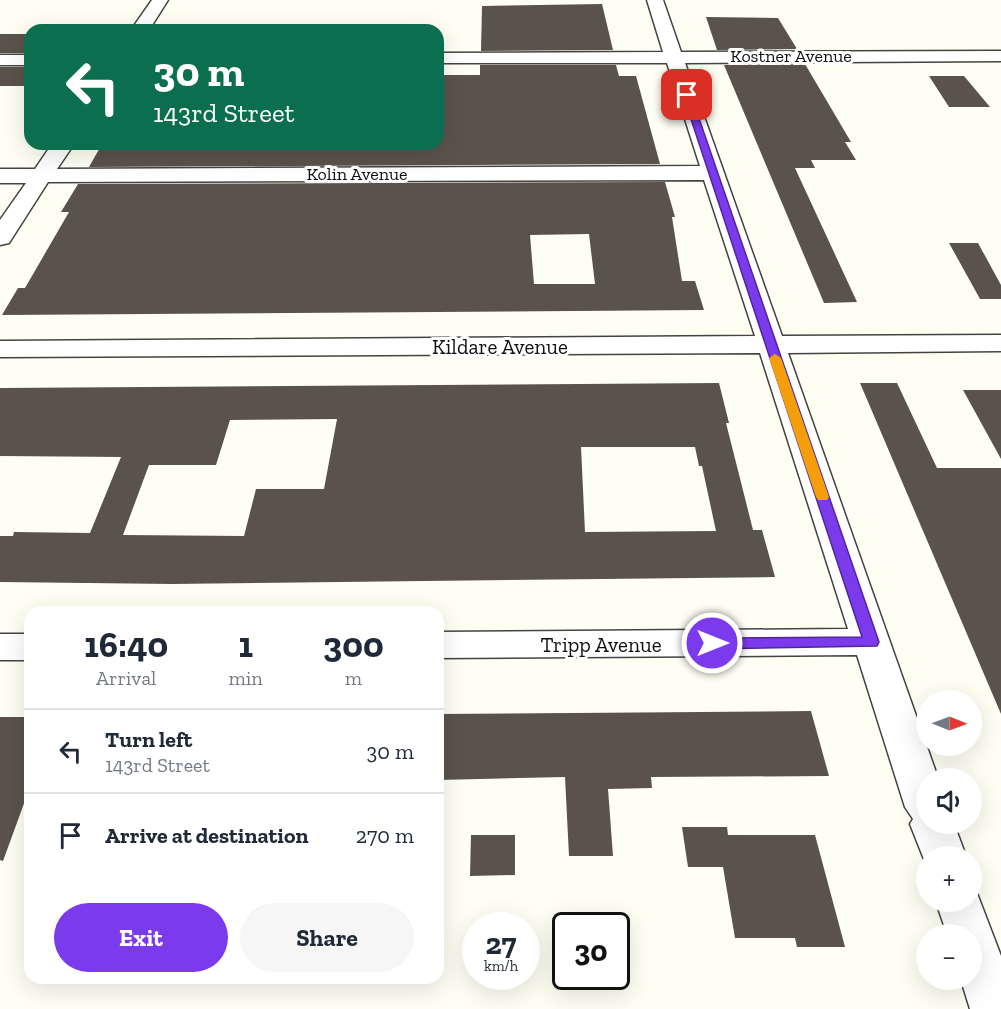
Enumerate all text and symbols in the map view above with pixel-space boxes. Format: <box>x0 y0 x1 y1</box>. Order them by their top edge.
street label: Kostner Avenue <box>730 45 852 67</box>
text: 30 m <box>153 46 244 97</box>
icon: left <box>54 48 132 126</box>
pin <box>661 69 712 120</box>
icon: arrive <box>670 78 703 111</box>
text: 143rd Street <box>153 97 295 129</box>
street label: Kolin Avenue <box>306 163 408 185</box>
street label: Kildare Avenue <box>432 334 568 359</box>
position arrow <box>680 611 744 675</box>
text: 16:40 <box>84 623 168 666</box>
text: 1 <box>238 623 253 666</box>
text: 300 <box>323 623 384 666</box>
street label: Tripp Avenue <box>540 632 662 657</box>
text: Arrival <box>96 666 156 690</box>
text: min <box>229 666 263 690</box>
text: m <box>345 666 362 690</box>
north arrow <box>916 690 982 756</box>
map controls <box>916 690 982 990</box>
text: Turn left <box>105 726 192 753</box>
icon: left <box>54 735 87 768</box>
text: 30 m <box>367 738 414 765</box>
text: 143rd Street <box>105 753 210 777</box>
button: sound <box>916 768 982 834</box>
icon: arrive <box>54 819 87 852</box>
text: Arrive at destination <box>105 822 308 849</box>
text: 270 m <box>356 822 414 849</box>
button: + <box>916 846 982 912</box>
button: Exit <box>54 903 228 972</box>
button: Share <box>240 903 414 972</box>
speed limit sign: 30 <box>552 912 630 990</box>
button: − <box>916 924 982 990</box>
text: 27 <box>486 926 516 962</box>
text: km/h <box>484 957 518 975</box>

